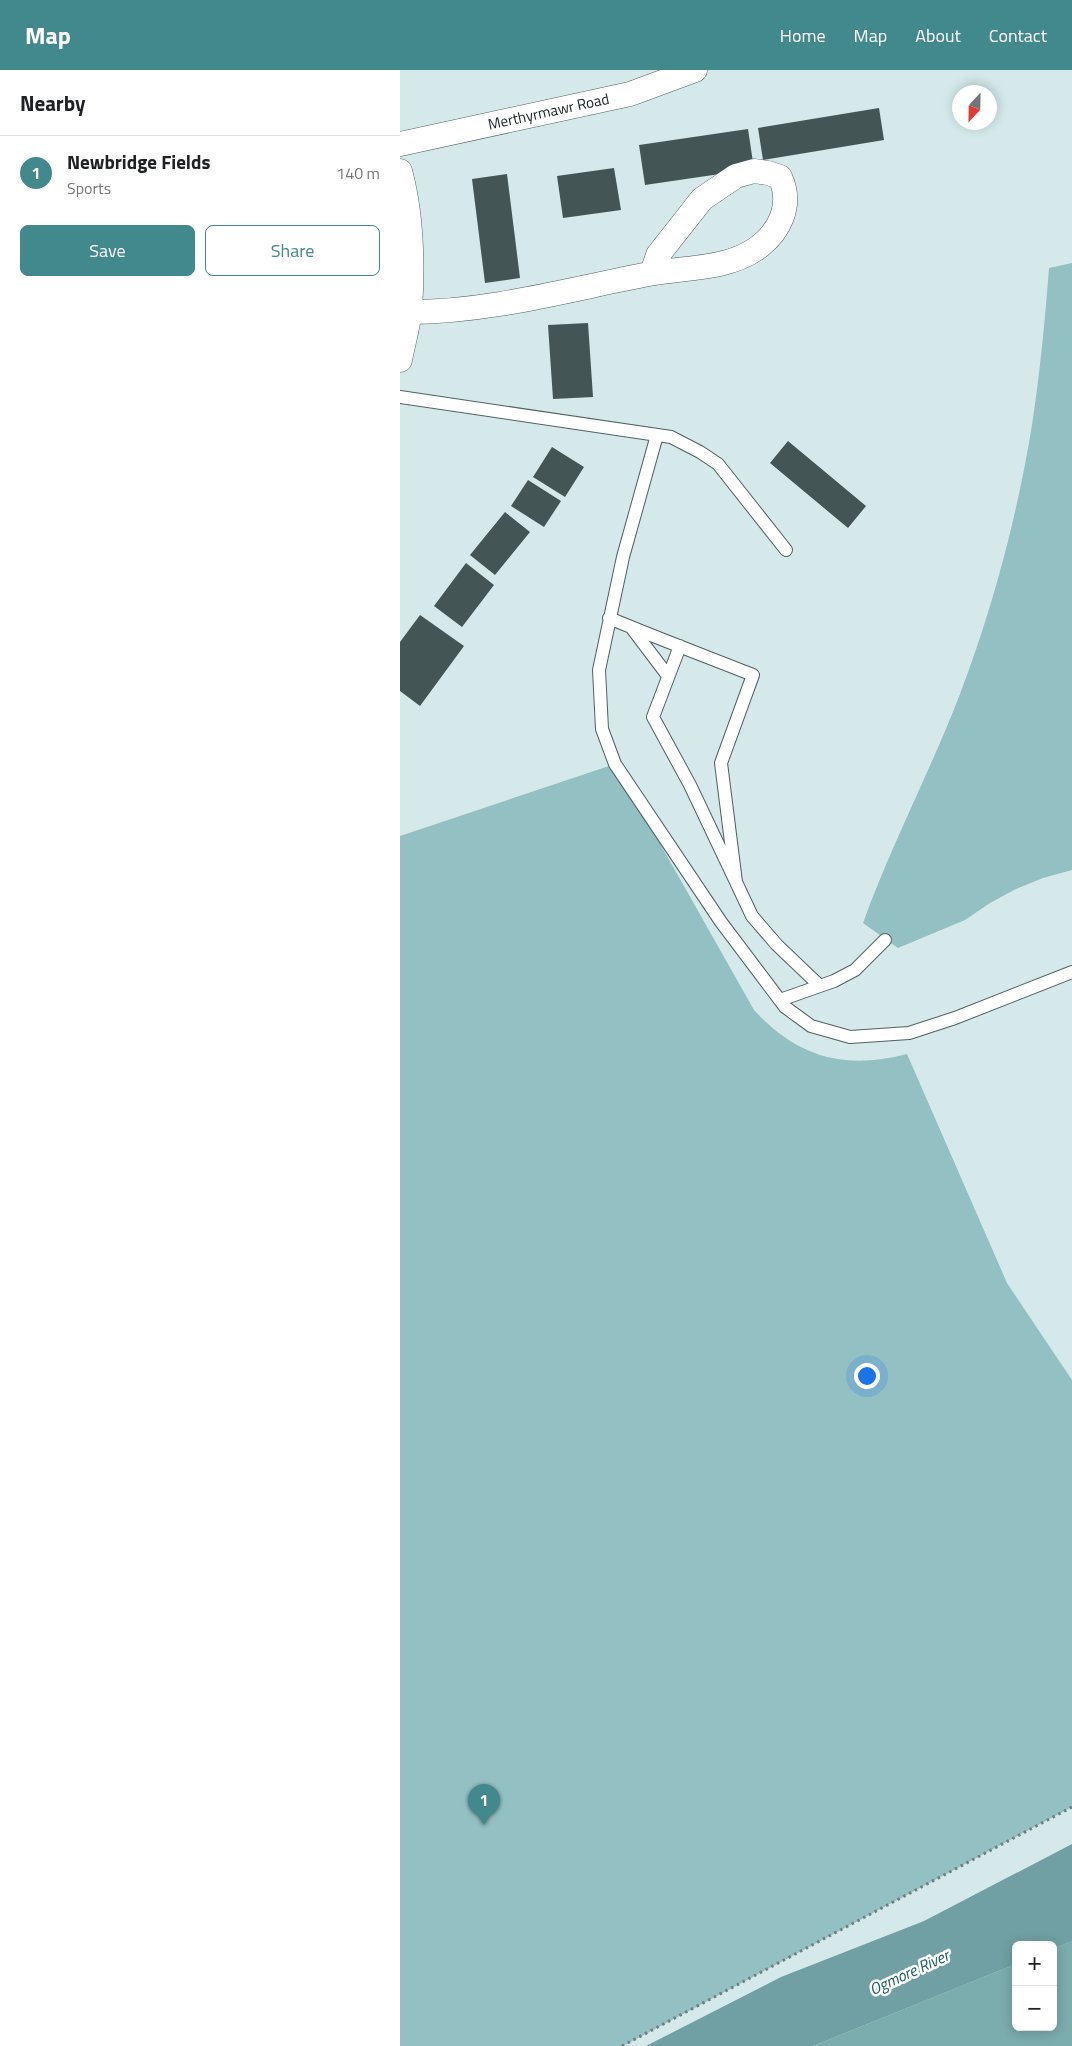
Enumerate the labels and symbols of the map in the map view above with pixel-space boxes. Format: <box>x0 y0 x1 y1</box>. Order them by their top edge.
north arrow <box>952 85 997 130</box>
street label: Merthyrmawr Road <box>486 87 611 136</box>
your location <box>854 1363 880 1389</box>
pin: 1 <box>468 1784 500 1825</box>
water label: Ogmore River <box>865 1942 955 2001</box>

